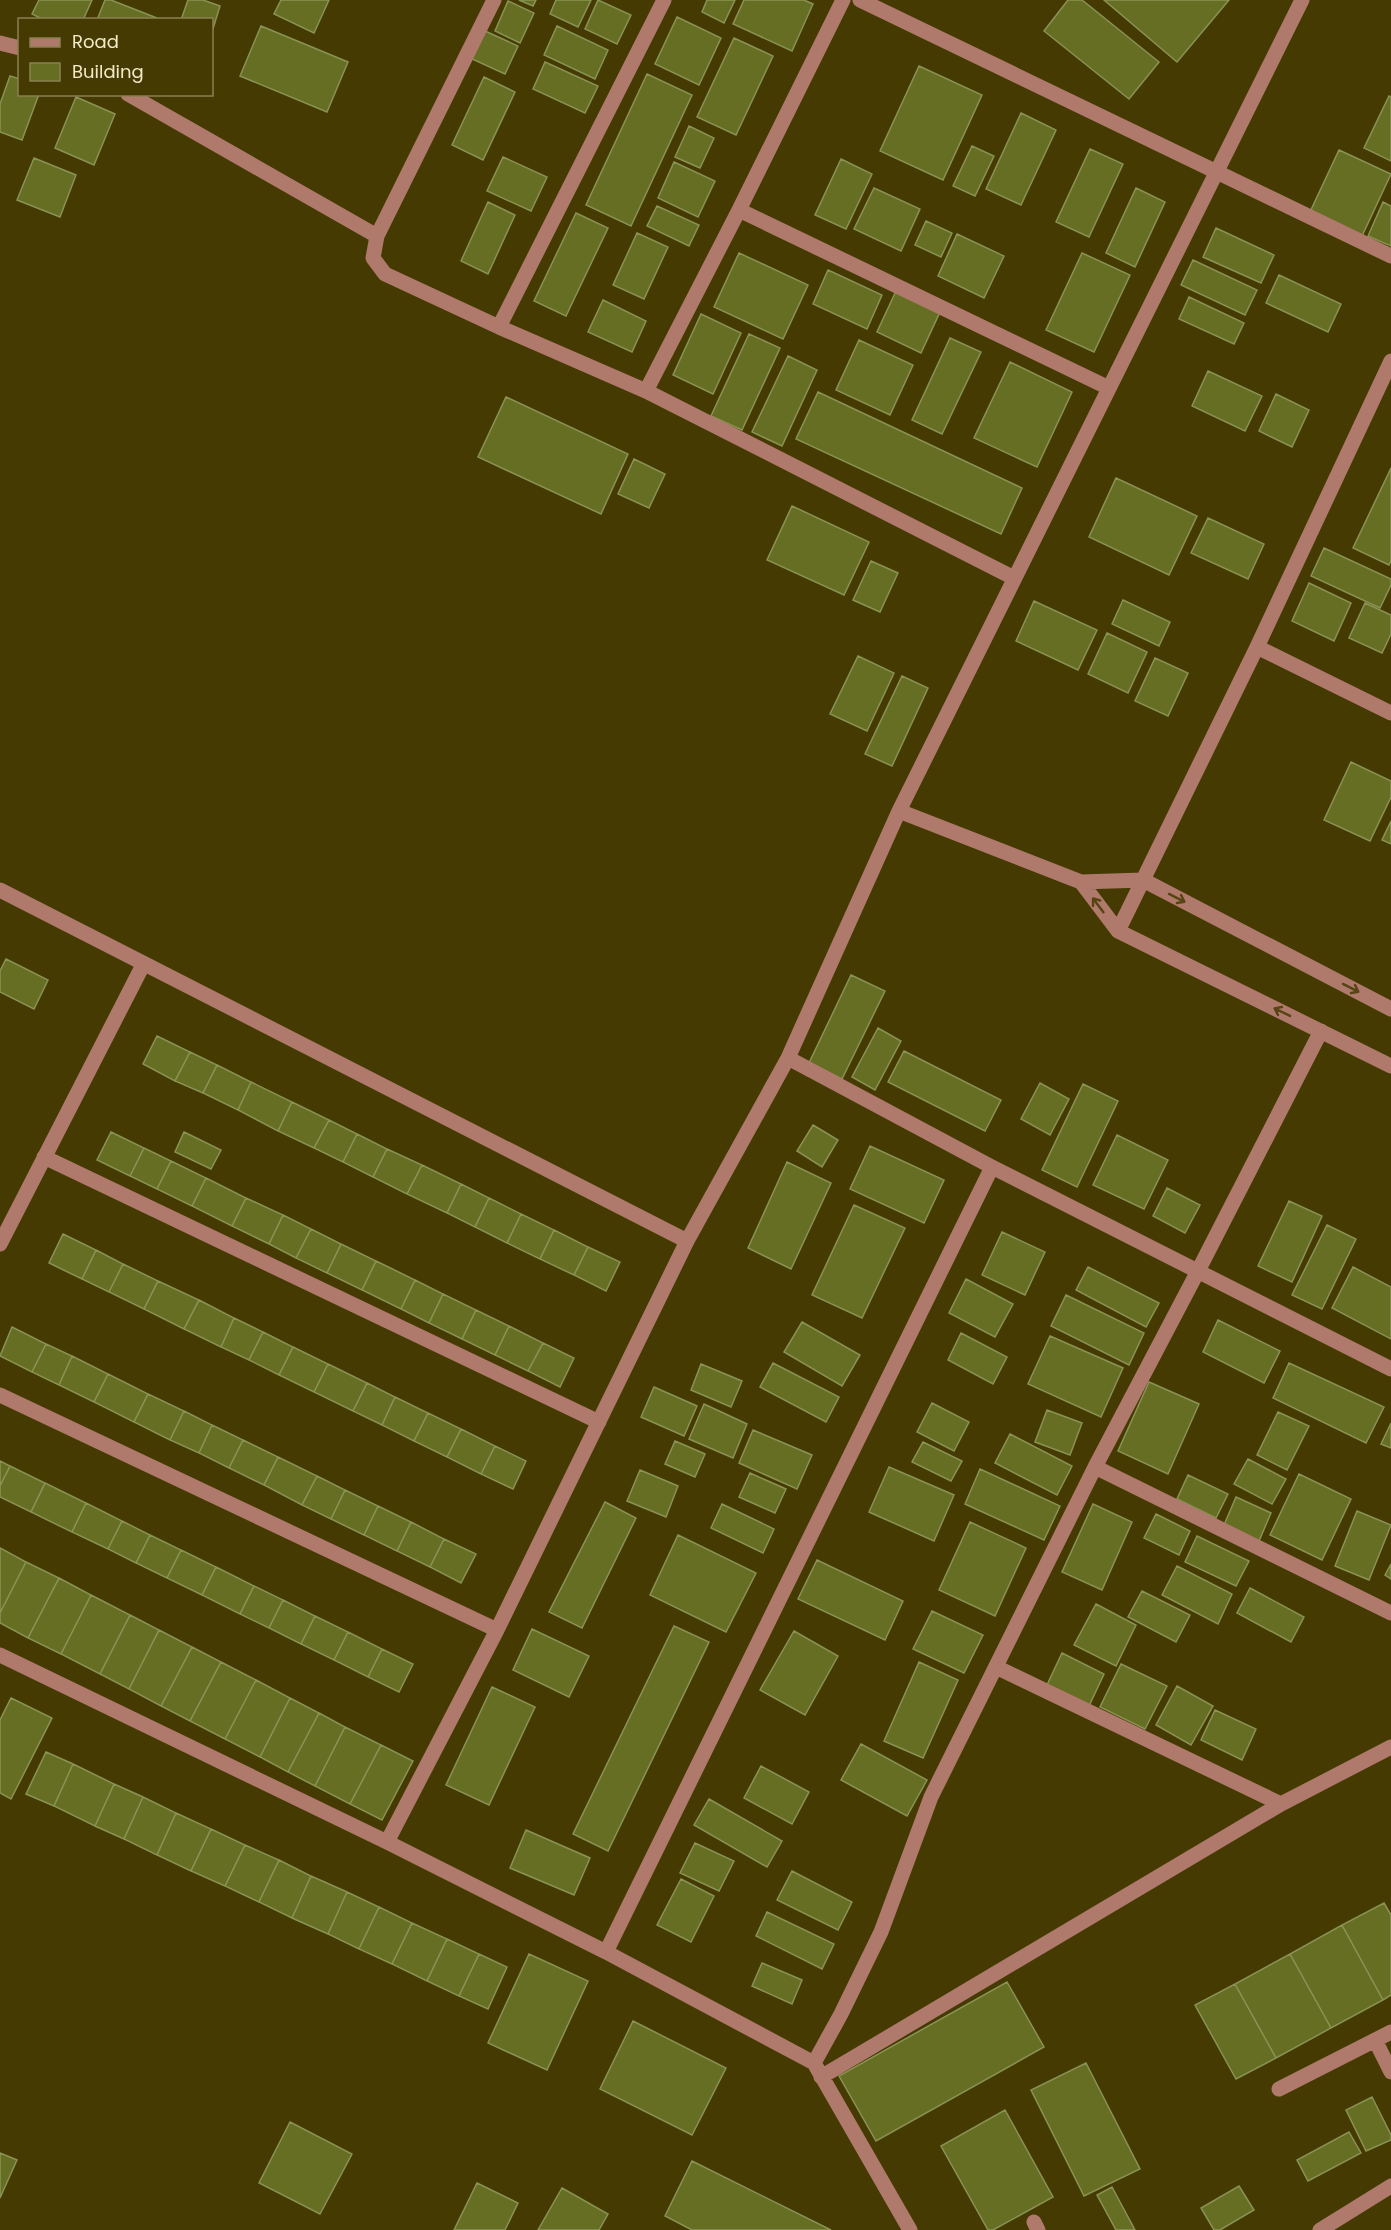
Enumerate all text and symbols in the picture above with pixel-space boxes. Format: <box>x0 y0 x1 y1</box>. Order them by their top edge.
legend <box>18 18 213 96</box>
text: Road <box>72 29 119 54</box>
text: Building <box>72 59 144 84</box>
one-way arrow <box>1168 893 1186 904</box>
one-way arrow <box>1092 897 1105 913</box>
one-way arrow <box>1341 983 1359 994</box>
one-way arrow <box>1274 1006 1292 1017</box>

